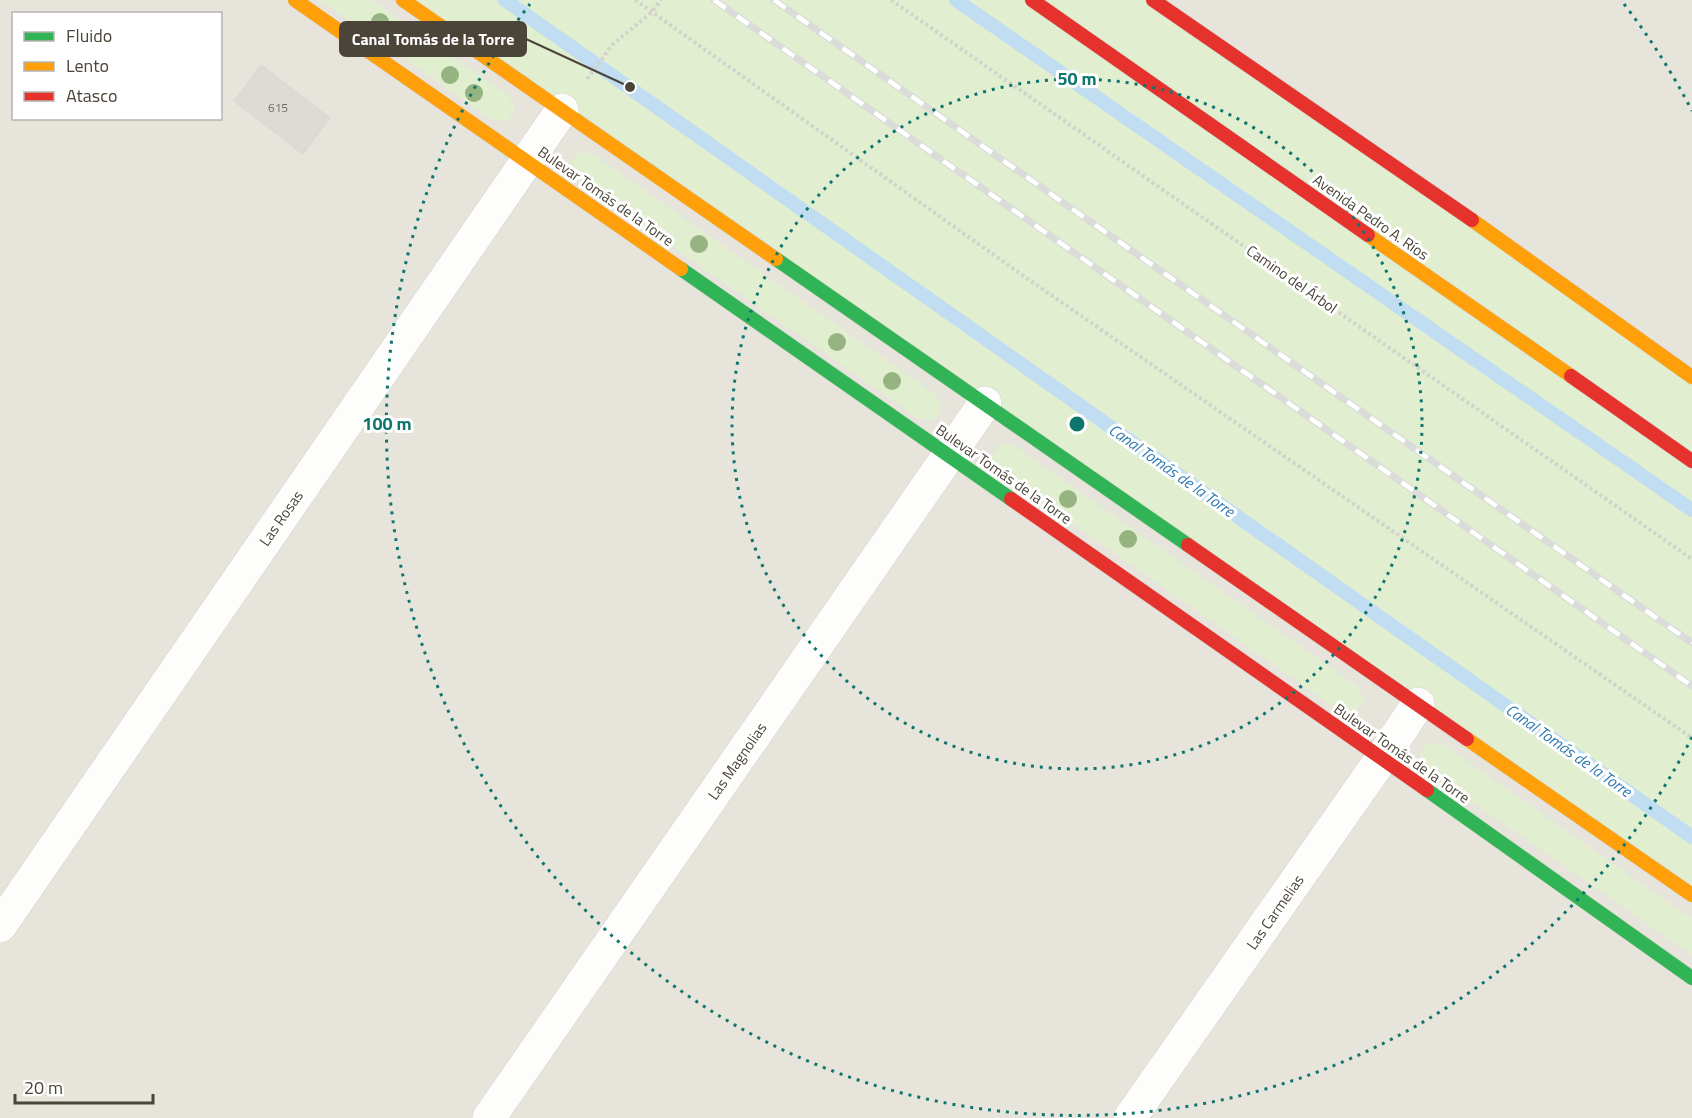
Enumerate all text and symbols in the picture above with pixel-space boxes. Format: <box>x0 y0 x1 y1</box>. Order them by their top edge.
legend <box>12 12 222 120</box>
text: Fluido <box>66 22 112 49</box>
callout: Canal Tomás de la Torre <box>340 22 526 56</box>
text: Canal Tomás de la Torre <box>352 27 514 51</box>
text: Lento <box>66 52 109 79</box>
text: 50 m <box>1057 65 1097 92</box>
text: Atasco <box>66 82 117 109</box>
house number: 615 <box>268 98 288 117</box>
street label: Bulevar Tomás de la Torre <box>533 140 679 252</box>
street label: Avenida Pedro A. Ríos <box>1308 168 1434 266</box>
street label: Camino del Árbol <box>1242 239 1342 319</box>
text: 100 m <box>362 410 412 437</box>
centre of rings <box>1067 414 1087 434</box>
water label: Canal Tomás de la Torre <box>1104 417 1241 524</box>
street label: Bulevar Tomás de la Torre <box>931 418 1077 530</box>
street label: Las Rosas <box>253 485 309 551</box>
street label: Bulevar Tomás de la Torre <box>1329 697 1475 809</box>
water label: Canal Tomás de la Torre <box>1501 697 1638 804</box>
street label: Las Magnolias <box>702 718 772 804</box>
street label: Las Carmelias <box>1241 870 1309 954</box>
scale bar <box>15 1067 153 1105</box>
text: 20 m <box>24 1074 63 1101</box>

